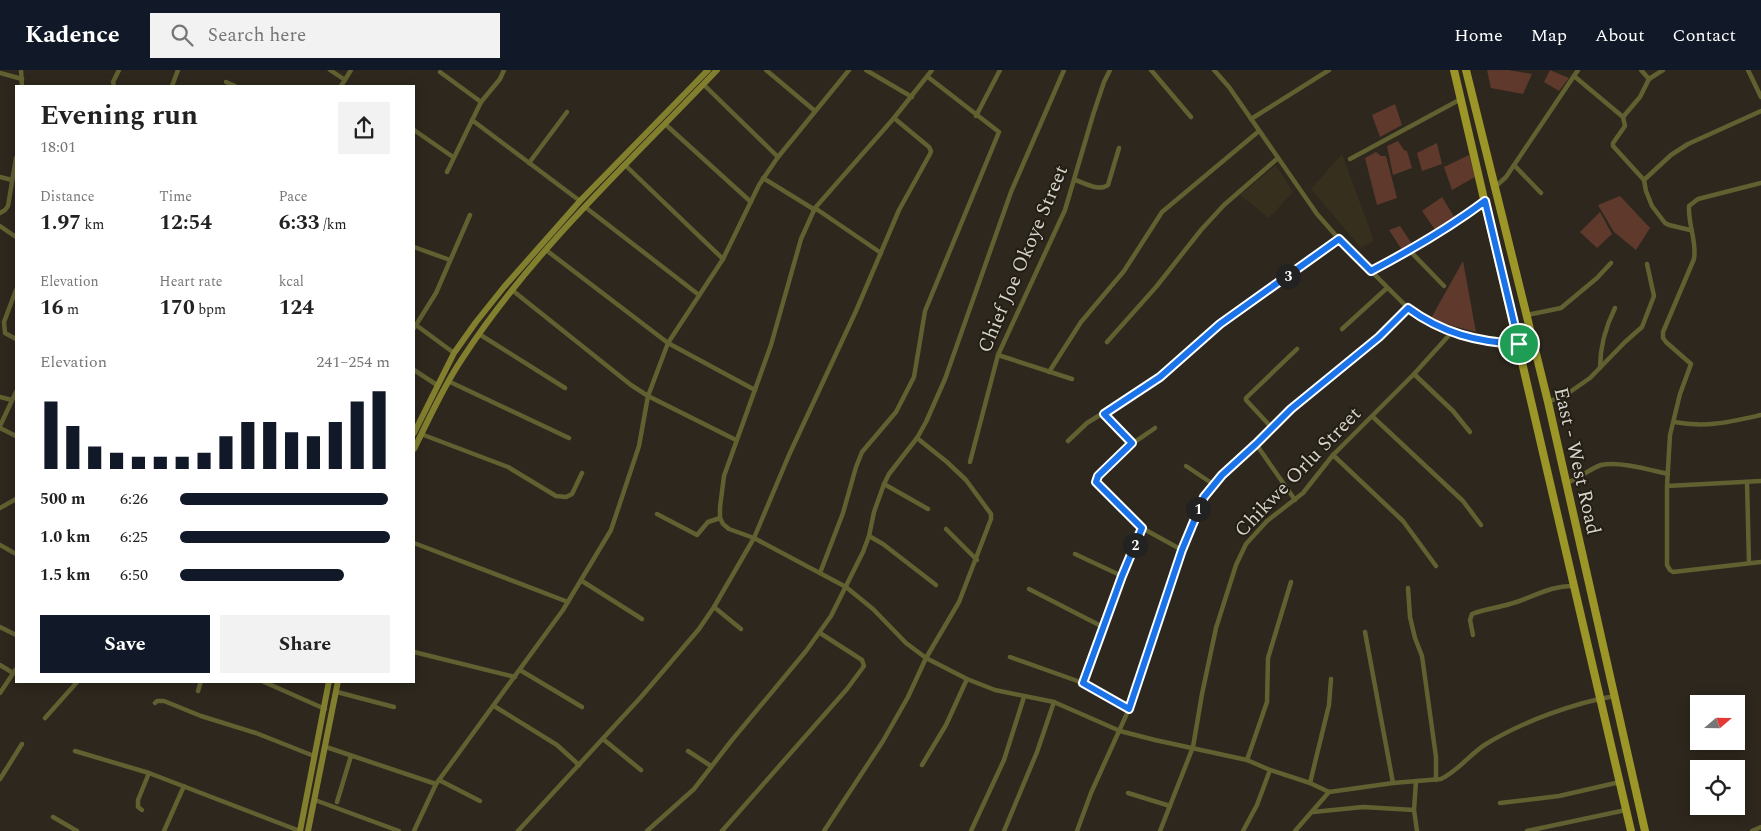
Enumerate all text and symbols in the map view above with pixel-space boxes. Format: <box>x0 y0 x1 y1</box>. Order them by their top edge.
search box <box>150 13 500 58</box>
text: Kadence <box>25 17 120 53</box>
icon: search <box>168 21 196 49</box>
text: Search here <box>208 21 306 50</box>
text: Home <box>1454 22 1503 49</box>
text: Map <box>1531 22 1567 49</box>
text: About <box>1595 22 1645 49</box>
text: Contact <box>1673 22 1736 49</box>
text: Evening run <box>40 94 198 137</box>
button: share <box>338 102 390 154</box>
text: 18:01 <box>40 135 76 159</box>
street label: Chief Joe Okoye Street <box>970 160 1076 358</box>
text: Distance <box>40 186 95 207</box>
text: Time <box>159 186 192 207</box>
text: Pace <box>279 186 308 207</box>
text: 1.97 <box>40 207 81 239</box>
text: 12:54 <box>159 207 212 239</box>
text: 6:33 <box>279 207 320 239</box>
text: km <box>81 214 104 235</box>
text: /km <box>320 214 347 235</box>
pin: 3 <box>1276 264 1300 288</box>
text: 3 <box>1285 266 1292 287</box>
text: Elevation <box>40 271 99 292</box>
text: Heart rate <box>159 271 223 292</box>
text: kcal <box>279 271 304 292</box>
text: 16 <box>40 292 64 324</box>
text: 170 <box>159 292 195 324</box>
text: 124 <box>279 292 314 324</box>
text: m <box>64 299 79 320</box>
text: bpm <box>195 299 226 320</box>
pin <box>1498 323 1540 365</box>
icon: arrive <box>1505 330 1533 358</box>
text: Elevation <box>40 350 107 374</box>
text: 241–254 m <box>316 350 390 374</box>
street label: East - West Road <box>1545 384 1609 538</box>
street label: Chikwe Orlu Street <box>1228 400 1368 544</box>
text: 500 m <box>40 487 85 511</box>
text: 6:26 <box>120 487 148 511</box>
pin: 1 <box>1186 496 1210 522</box>
text: 1 <box>1195 499 1202 520</box>
text: 1.0 km <box>40 525 90 549</box>
text: 6:25 <box>120 525 148 549</box>
pin: 2 <box>1122 532 1148 558</box>
text: 2 <box>1132 535 1139 556</box>
text: 1.5 km <box>40 563 90 587</box>
text: 6:50 <box>120 563 148 587</box>
button: Save <box>40 615 210 673</box>
button: Share <box>220 615 390 673</box>
north arrow <box>1690 695 1745 750</box>
map controls <box>1690 695 1745 815</box>
button: locate <box>1690 760 1745 815</box>

